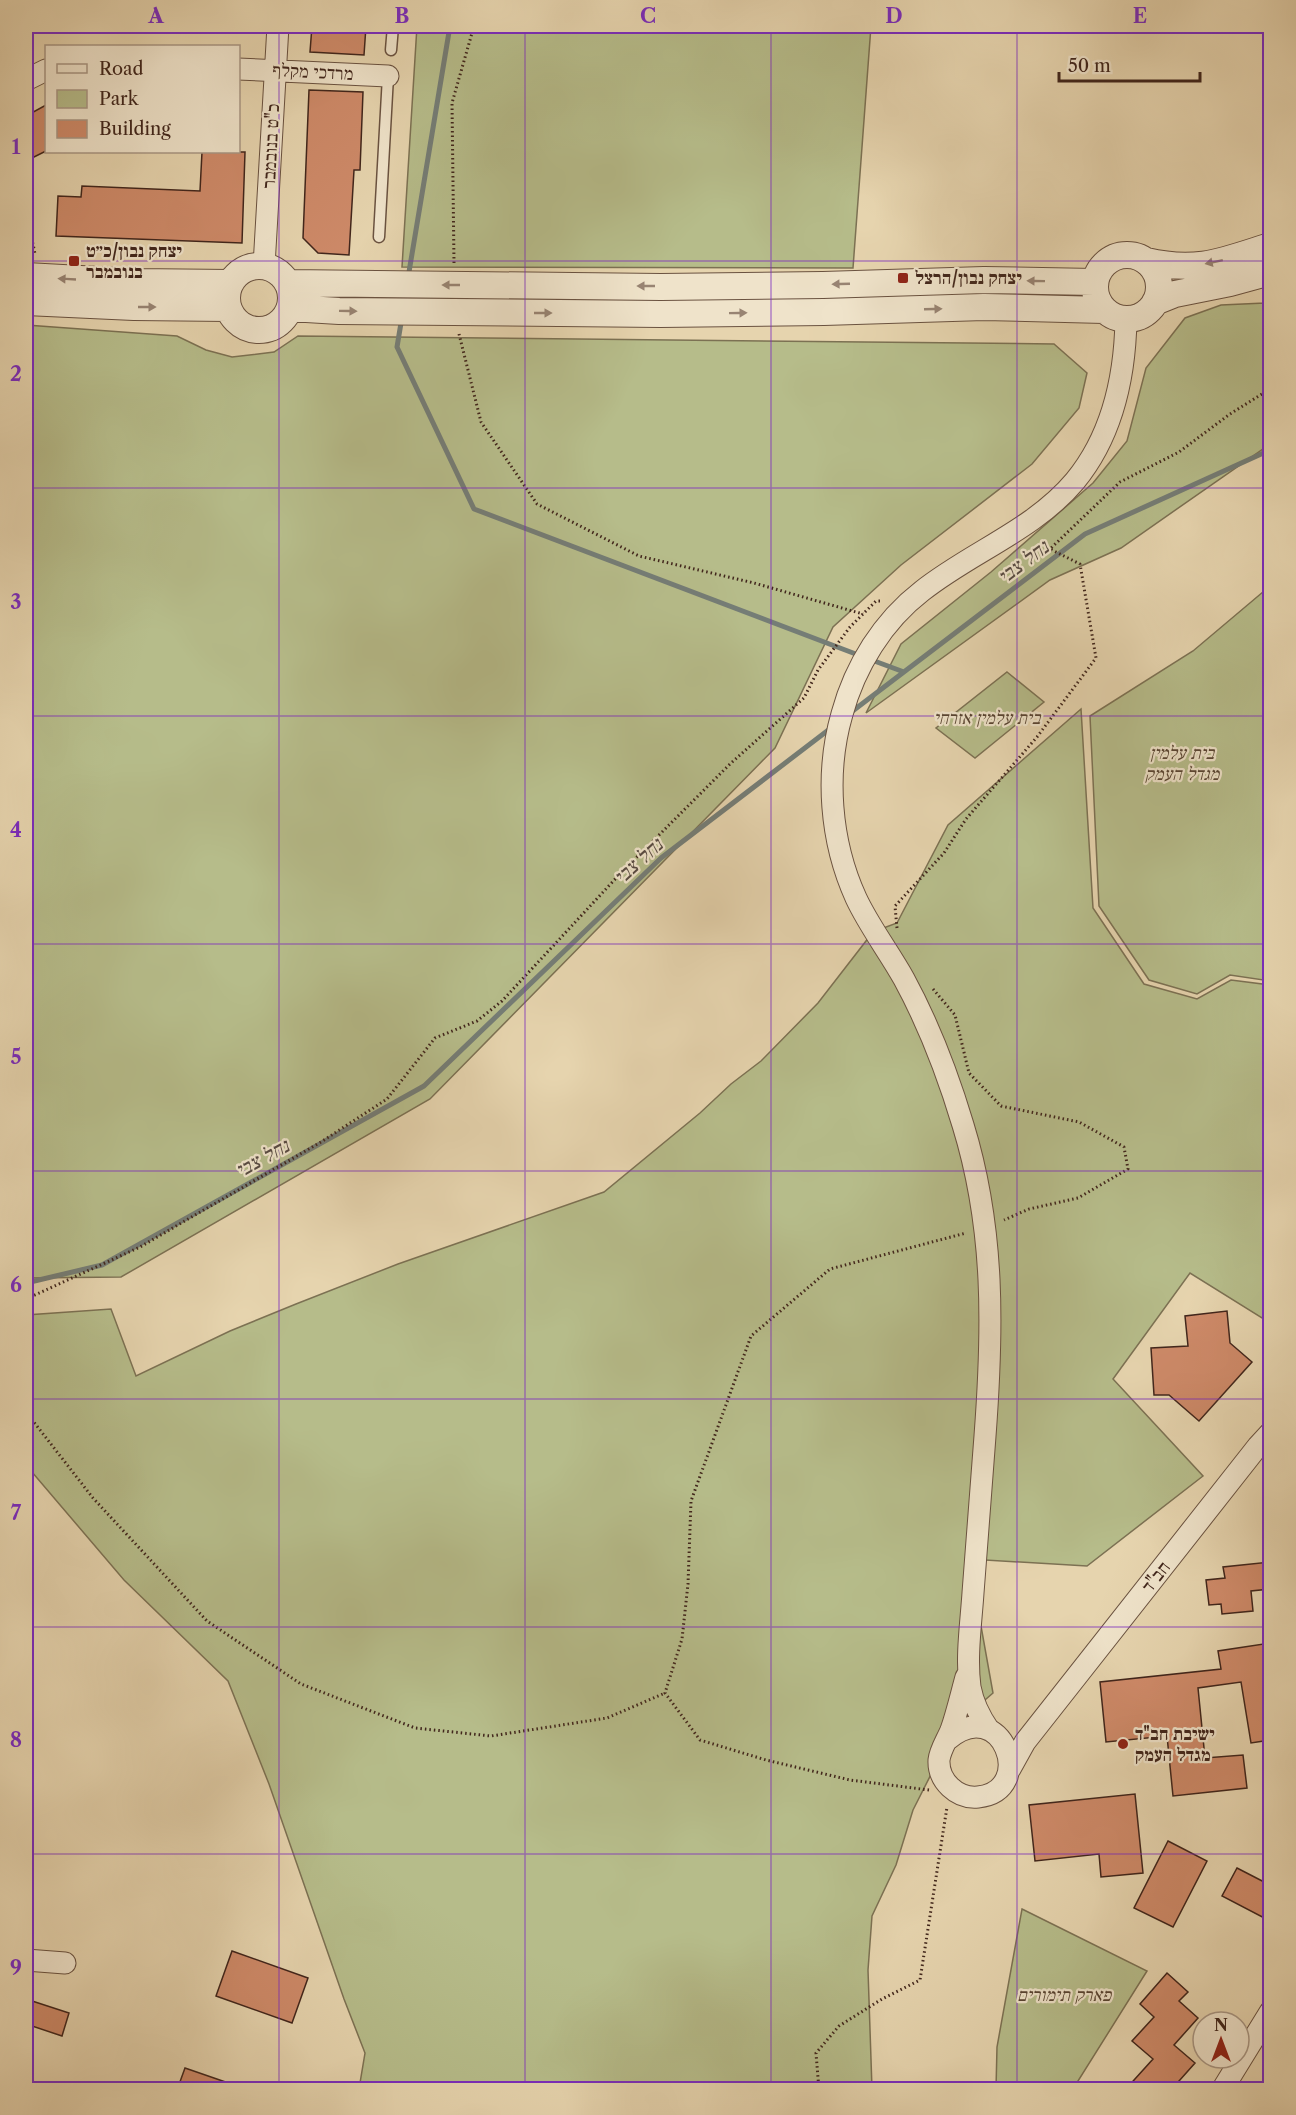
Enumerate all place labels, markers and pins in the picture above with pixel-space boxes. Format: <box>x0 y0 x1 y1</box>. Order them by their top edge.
place label: יצחק נבון/כ״ט בנובמבר <box>86 240 182 283</box>
marker: יצחק נבון/כ״ט בנובמבר <box>67 254 81 268</box>
place label: יצחק נבון/הרצל <box>915 267 1022 289</box>
marker: יצחק נבון/הרצל <box>896 271 910 285</box>
place label: ישיבת חב"ד מגדל העמק <box>1135 1723 1215 1766</box>
marker: ישיבת חב"ד מגדל העמק <box>1116 1737 1130 1751</box>

